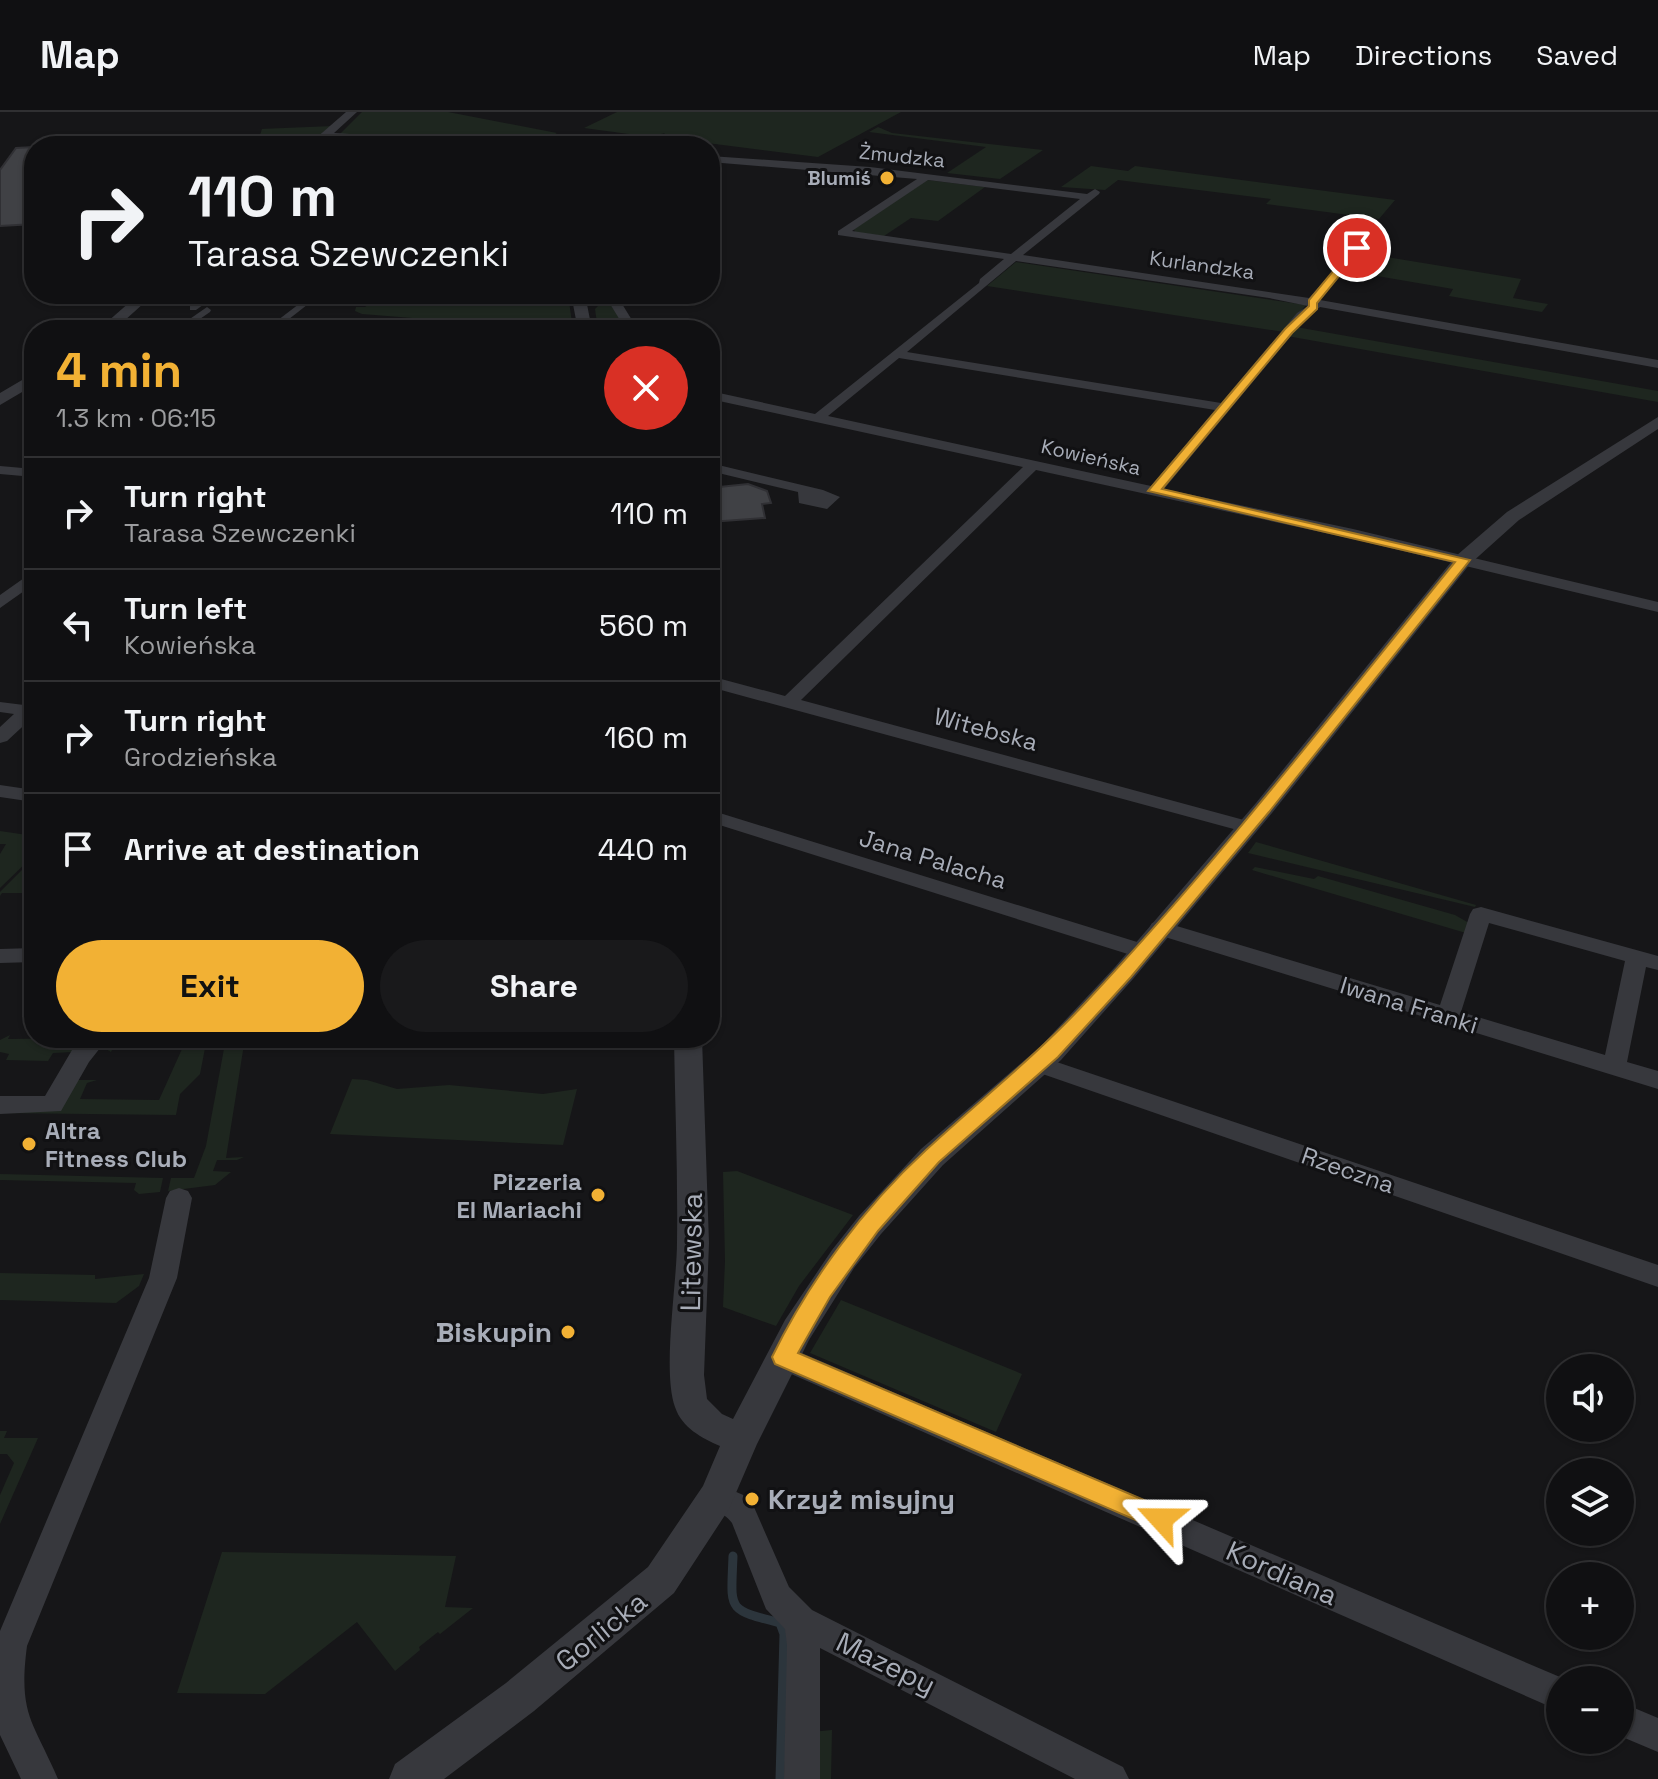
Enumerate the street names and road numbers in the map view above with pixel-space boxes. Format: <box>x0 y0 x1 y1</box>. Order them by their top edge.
street label: Żmudzka <box>858 139 946 173</box>
street label: Kurlandzka <box>1148 245 1256 285</box>
street label: Kowieńska <box>1039 433 1143 481</box>
street label: Witebska <box>931 700 1042 758</box>
street label: Jana Palacha <box>856 822 1011 896</box>
street label: Iwana Franki <box>1336 969 1482 1041</box>
street label: Rzeczna <box>1297 1140 1399 1200</box>
street label: Litewska <box>672 1192 710 1312</box>
street label: Kordiana <box>1221 1533 1343 1613</box>
street label: Gorlicka <box>548 1583 654 1679</box>
street label: Mazepy <box>830 1624 942 1702</box>

